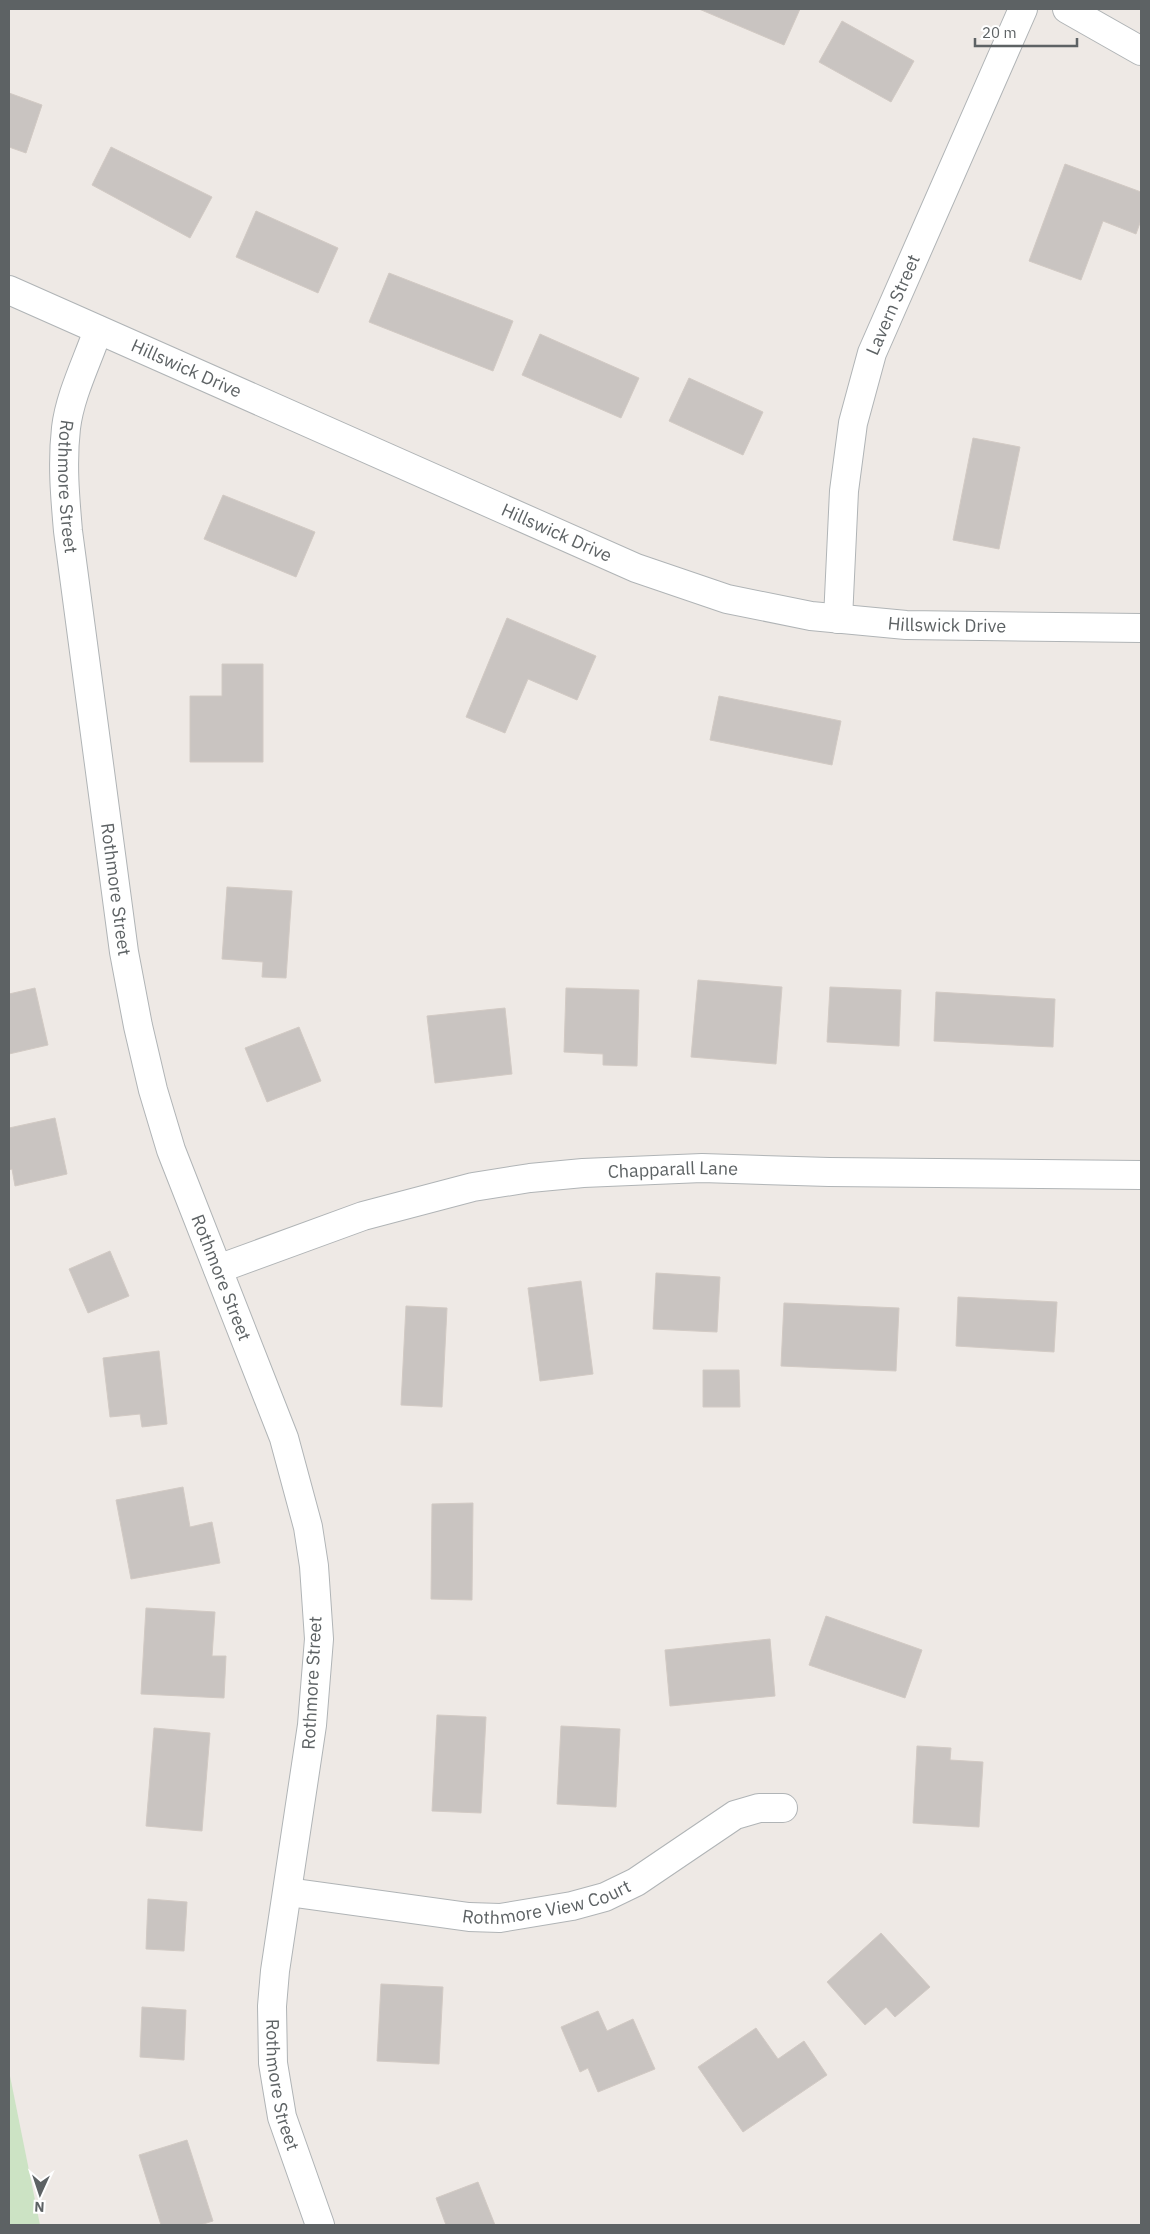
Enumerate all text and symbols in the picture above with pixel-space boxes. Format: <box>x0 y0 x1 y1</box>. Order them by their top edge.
scale bar <box>975 15 1078 47</box>
text: 20 m <box>982 23 1017 42</box>
street label: Lavern Street <box>861 251 925 358</box>
street label: Hillswick Drive <box>128 334 245 403</box>
street label: Rothmore Street <box>53 418 83 555</box>
street label: Hillswick Drive <box>498 498 616 567</box>
street label: Hillswick Drive <box>887 611 1006 637</box>
street label: Rothmore Street <box>96 821 136 958</box>
street label: Chapparall Lane <box>607 1156 739 1183</box>
street label: Rothmore Street <box>186 1211 257 1344</box>
street label: Rothmore Street <box>297 1616 326 1750</box>
street label: Rothmore View Court <box>461 1874 634 1929</box>
street label: Rothmore Street <box>261 2019 305 2154</box>
north arrow <box>15 2169 65 2219</box>
text: N <box>34 2198 45 2216</box>

